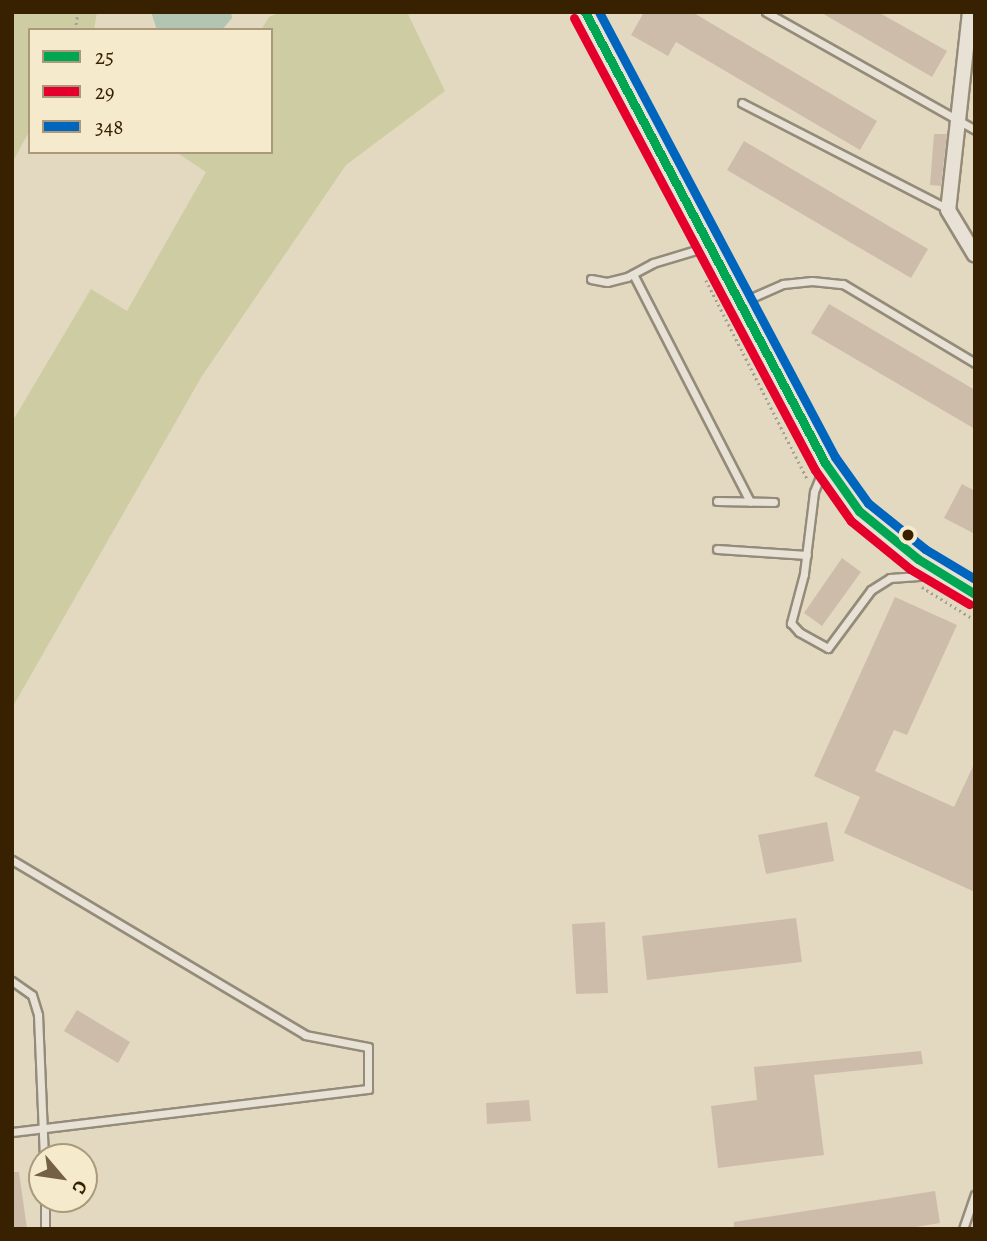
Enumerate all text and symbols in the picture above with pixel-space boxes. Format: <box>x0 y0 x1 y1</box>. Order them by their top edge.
legend <box>28 28 273 154</box>
text: 25 <box>95 43 114 71</box>
text: 29 <box>95 78 115 106</box>
text: 348 <box>95 113 123 141</box>
unlabelled marker <box>901 528 915 542</box>
north arrow <box>28 1143 98 1213</box>
text: С <box>65 1176 94 1199</box>

